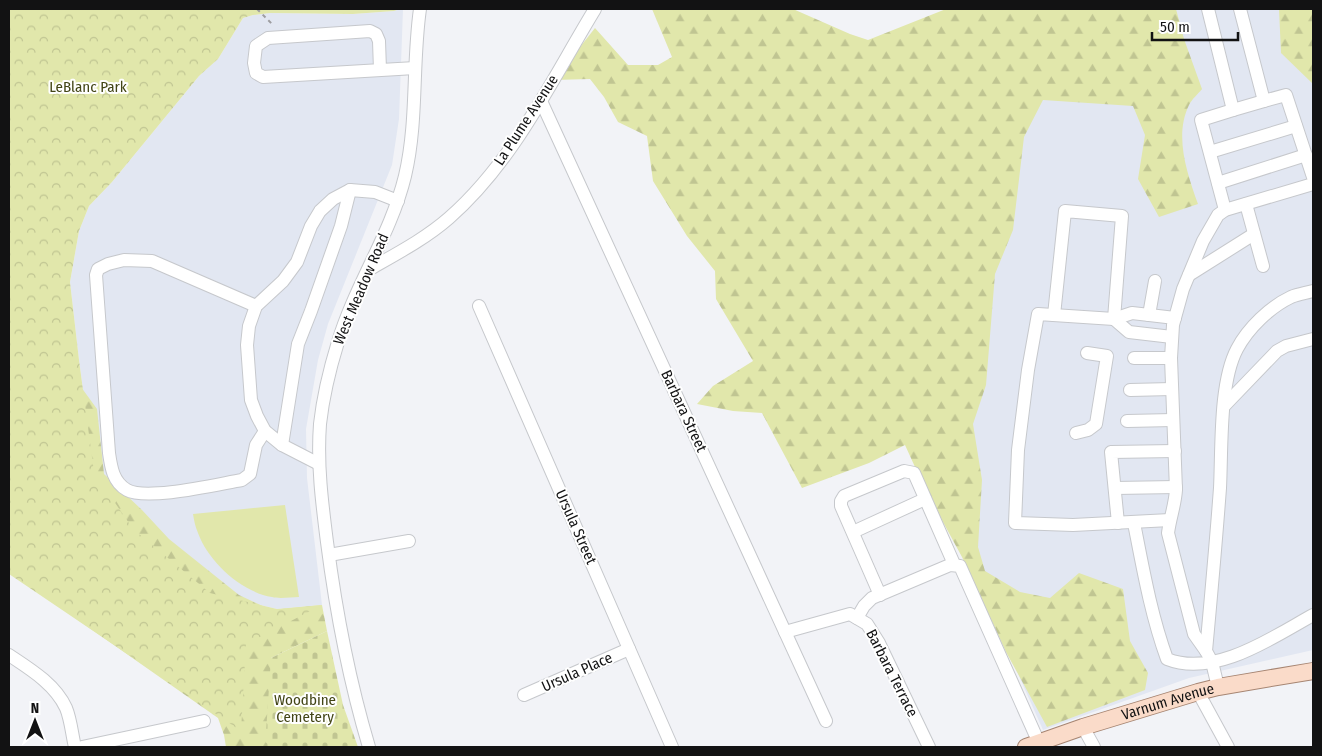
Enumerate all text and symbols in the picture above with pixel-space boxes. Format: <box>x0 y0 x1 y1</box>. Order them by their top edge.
scale bar <box>1152 10 1238 42</box>
text: 50 m <box>1160 18 1190 36</box>
street label: La Plume Avenue <box>490 71 562 169</box>
park label: LeBlanc Park <box>49 78 127 96</box>
street label: West Meadow Road <box>329 231 393 347</box>
street label: Barbara Street <box>657 367 711 455</box>
street label: Ursula Street <box>552 487 600 567</box>
street label: Barbara Terrace <box>862 626 922 720</box>
street label: Ursula Place <box>539 648 615 696</box>
street label: Varnum Avenue <box>1119 679 1216 724</box>
park label: Woodbine Cemetery <box>274 691 336 726</box>
north arrow <box>10 696 60 746</box>
text: N <box>31 700 39 717</box>

